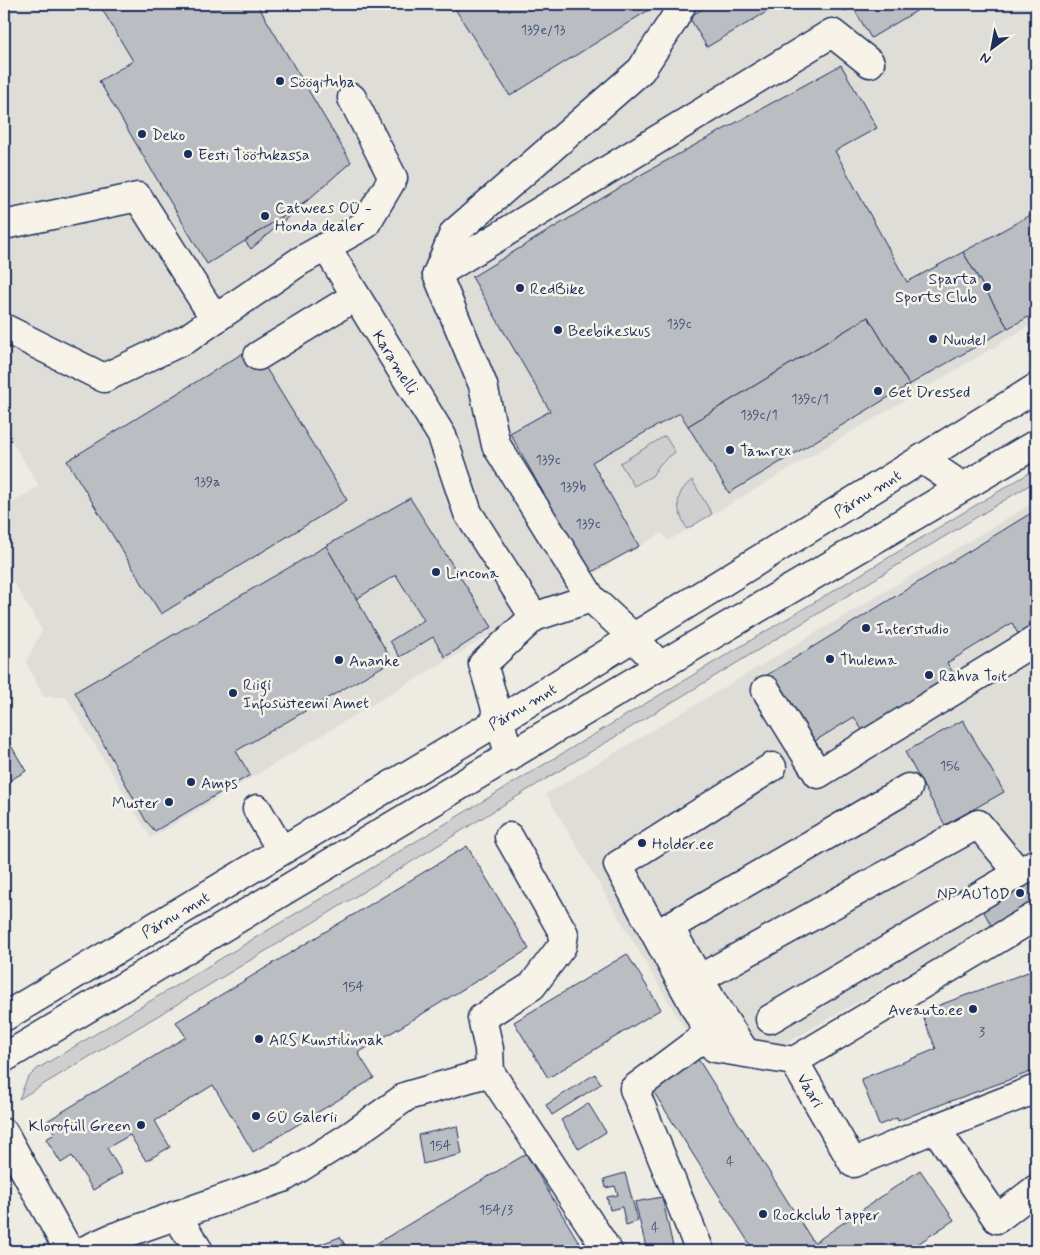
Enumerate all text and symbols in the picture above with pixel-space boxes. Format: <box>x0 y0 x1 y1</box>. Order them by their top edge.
house number: 139e/13 <box>521 21 565 39</box>
north arrow <box>968 22 1018 72</box>
text: N <box>977 48 994 68</box>
place label: Söögituba <box>290 72 355 93</box>
marker: Söögituba <box>274 75 286 87</box>
place label: Deko <box>152 125 185 146</box>
marker: Deko <box>136 128 148 140</box>
place label: Eesti Töötukassa <box>198 145 310 166</box>
marker: Eesti Töötukassa <box>182 148 194 160</box>
place label: Catwees OÜ - Honda dealer <box>275 198 372 237</box>
marker: Catwees OÜ - Honda dealer <box>259 210 271 222</box>
place label: Sparta Sports Club <box>895 269 977 308</box>
place label: RedBike <box>530 279 586 300</box>
marker: Sparta Sports Club <box>981 281 993 293</box>
marker: RedBike <box>514 282 526 294</box>
house number: 139c <box>666 315 692 333</box>
place label: Beebikeskus <box>568 321 650 342</box>
marker: Beebikeskus <box>552 324 564 336</box>
street label: Karamelli <box>367 327 423 399</box>
place label: Nuudel <box>943 330 986 351</box>
marker: Nuudel <box>927 333 939 345</box>
place label: Get Dressed <box>888 382 970 403</box>
marker: Get Dressed <box>872 385 884 397</box>
house number: 139c/1 <box>791 390 829 408</box>
house number: 139c/1 <box>740 406 778 424</box>
place label: Tamrex <box>740 441 791 462</box>
marker: Tamrex <box>724 444 736 456</box>
house number: 139c <box>535 451 561 469</box>
street label: Pärnu mnt <box>830 465 906 523</box>
house number: 139a <box>194 473 220 491</box>
house number: 139b <box>560 478 586 496</box>
house number: 139c <box>575 515 601 533</box>
place label: Lincona <box>446 563 499 584</box>
marker: Lincona <box>430 566 442 578</box>
place label: Interstudio <box>876 619 949 640</box>
marker: Interstudio <box>860 622 872 634</box>
place label: Thulema <box>840 650 897 671</box>
place label: Ananke <box>349 651 400 672</box>
marker: Thulema <box>824 653 836 665</box>
marker: Ananke <box>333 654 345 666</box>
place label: Rahva Toit <box>939 666 1007 687</box>
marker: Rahva Toit <box>923 669 935 681</box>
place label: Riigi Infosüsteemi Amet <box>243 675 369 716</box>
street label: Pärnu mnt <box>485 679 561 736</box>
marker: Riigi Infosüsteemi Amet <box>227 687 239 699</box>
house number: 156 <box>940 757 960 775</box>
place label: Amps <box>201 773 238 794</box>
marker: Amps <box>185 776 197 788</box>
place label: Muster <box>112 793 159 814</box>
marker: Muster <box>163 796 175 808</box>
place label: Holder.ee <box>652 834 714 855</box>
marker: Holder.ee <box>636 837 648 849</box>
place label: NP AUTOD <box>937 884 1010 905</box>
street label: Pärnu mnt <box>138 887 214 944</box>
marker: NP AUTOD <box>1014 887 1026 899</box>
house number: 154 <box>342 978 364 996</box>
place label: Aveauto.ee <box>888 1000 963 1021</box>
marker: Aveauto.ee <box>967 1003 979 1015</box>
house number: 3 <box>979 1023 985 1041</box>
place label: ARS Kunstilinnak <box>269 1030 383 1051</box>
marker: ARS Kunstilinnak <box>253 1033 265 1045</box>
street label: Vaari <box>792 1070 828 1112</box>
place label: GÜ Galerii <box>266 1107 338 1128</box>
marker: GÜ Galerii <box>250 1110 262 1122</box>
place label: Klorofüll Green <box>29 1116 131 1137</box>
marker: Klorofüll Green <box>135 1119 147 1131</box>
house number: 154 <box>429 1137 451 1155</box>
house number: 4 <box>726 1153 734 1171</box>
house number: 154/3 <box>479 1201 513 1219</box>
place label: Rockclub Tapper <box>773 1205 880 1226</box>
marker: Rockclub Tapper <box>757 1208 769 1220</box>
house number: 4 <box>651 1219 659 1237</box>

